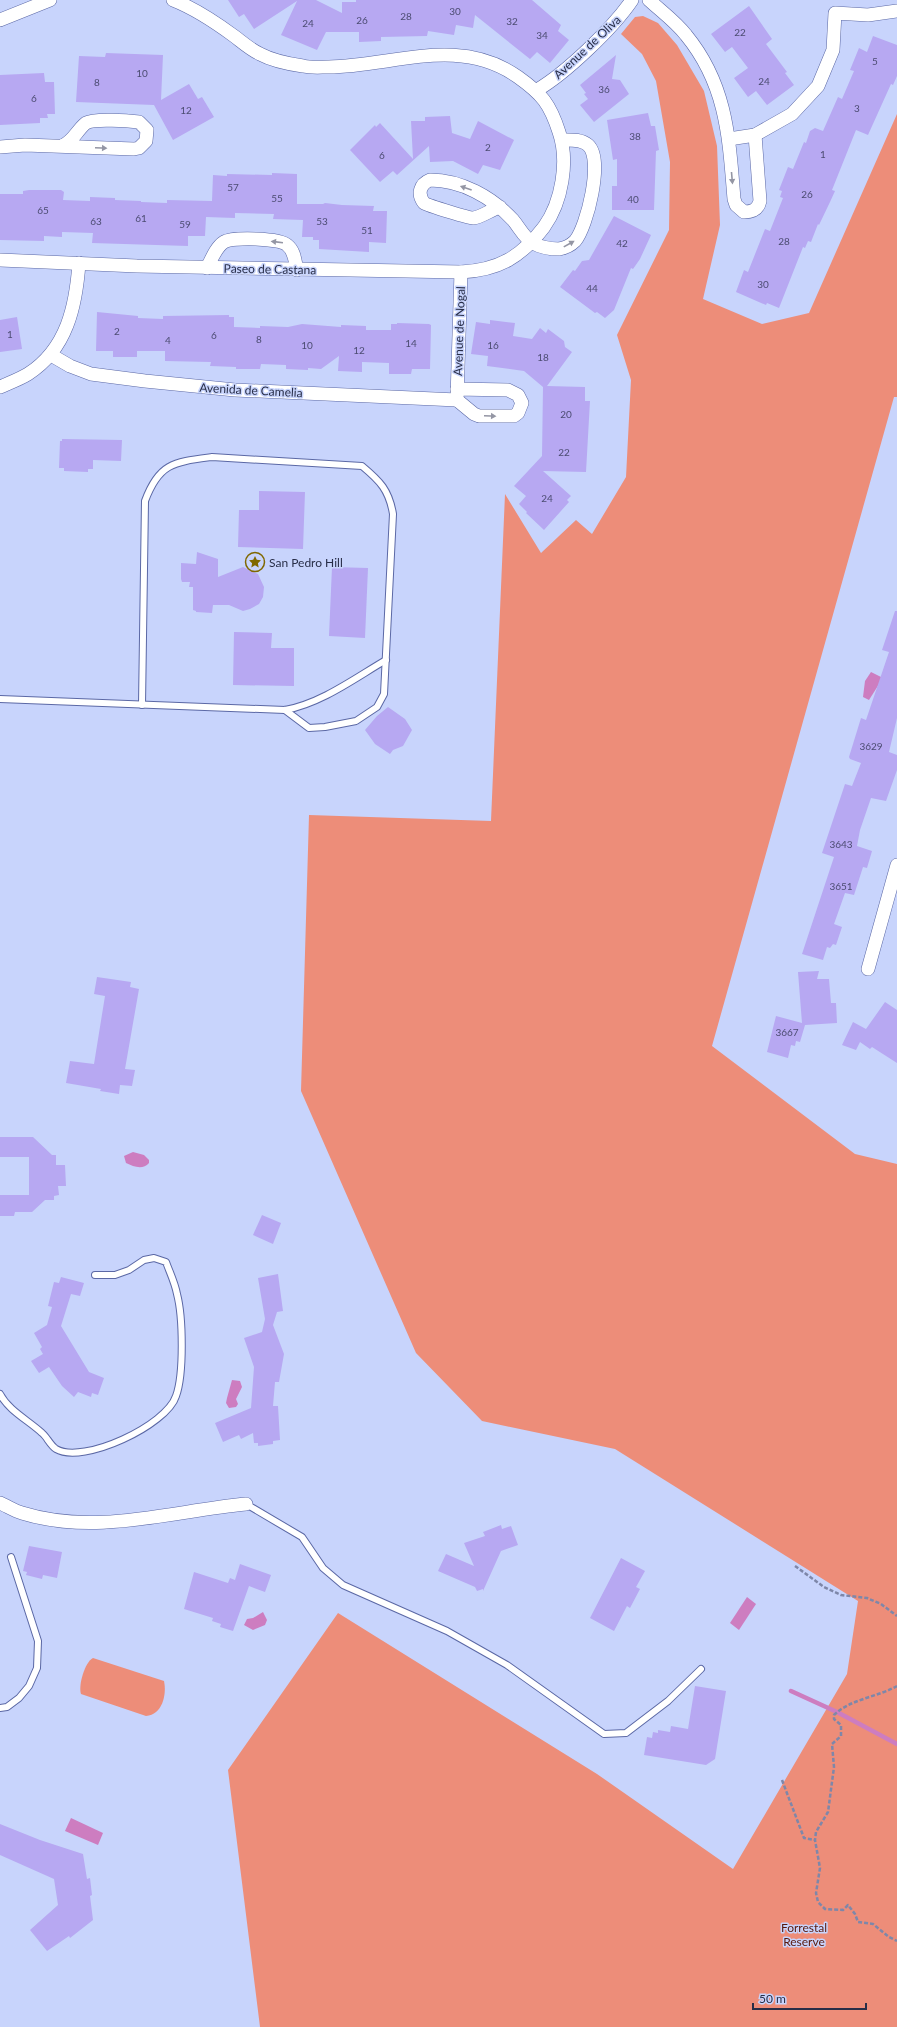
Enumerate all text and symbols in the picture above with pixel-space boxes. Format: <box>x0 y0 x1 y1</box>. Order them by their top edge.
house number: 30 <box>449 5 461 17</box>
house number: 28 <box>400 10 412 22</box>
street label: Avenue de Oliva <box>550 12 624 82</box>
house number: 26 <box>356 14 368 26</box>
house number: 32 <box>506 15 518 27</box>
house number: 24 <box>302 17 314 29</box>
house number: 22 <box>734 26 746 38</box>
house number: 34 <box>536 29 548 41</box>
house number: 5 <box>872 55 878 67</box>
house number: 10 <box>136 67 148 79</box>
house number: 24 <box>758 75 770 87</box>
house number: 8 <box>94 76 100 88</box>
house number: 36 <box>598 83 610 95</box>
house number: 6 <box>31 92 37 104</box>
house number: 3 <box>854 102 860 114</box>
house number: 12 <box>180 104 192 116</box>
house number: 38 <box>629 130 641 142</box>
house number: 2 <box>485 141 491 153</box>
one-way arrow <box>95 145 108 151</box>
house number: 1 <box>820 148 826 160</box>
house number: 6 <box>379 149 385 161</box>
one-way arrow <box>729 172 736 184</box>
house number: 57 <box>227 181 239 193</box>
one-way arrow <box>460 184 472 190</box>
house number: 26 <box>801 188 813 200</box>
house number: 55 <box>271 192 283 204</box>
house number: 40 <box>627 193 639 205</box>
house number: 65 <box>37 204 49 216</box>
house number: 61 <box>135 212 147 224</box>
house number: 63 <box>90 215 102 227</box>
house number: 53 <box>316 215 328 227</box>
house number: 59 <box>179 218 191 230</box>
house number: 51 <box>361 224 373 236</box>
house number: 28 <box>778 235 790 247</box>
house number: 42 <box>616 237 628 249</box>
one-way arrow <box>271 239 283 245</box>
one-way arrow <box>563 241 575 248</box>
street label: Paseo de Castana <box>224 261 316 277</box>
house number: 30 <box>757 278 769 290</box>
house number: 44 <box>586 282 598 294</box>
street label: Avenue de Nogal <box>450 286 468 376</box>
house number: 2 <box>114 325 120 337</box>
house number: 1 <box>7 328 13 340</box>
house number: 6 <box>211 329 217 341</box>
house number: 8 <box>256 333 262 345</box>
house number: 4 <box>165 334 171 346</box>
house number: 14 <box>405 337 417 349</box>
house number: 10 <box>301 339 313 351</box>
house number: 16 <box>487 339 499 351</box>
house number: 12 <box>353 344 365 356</box>
house number: 18 <box>537 351 549 363</box>
street label: Avenida de Camelia <box>199 380 303 400</box>
house number: 20 <box>560 408 572 420</box>
one-way arrow <box>484 413 497 419</box>
house number: 22 <box>558 446 570 458</box>
house number: 24 <box>541 492 553 504</box>
place icon: San Pedro Hill <box>244 551 266 573</box>
place label: San Pedro Hill <box>269 555 343 570</box>
house number: 3629 <box>859 740 883 752</box>
house number: 3643 <box>829 838 853 850</box>
house number: 3651 <box>829 880 853 892</box>
house number: 3667 <box>775 1026 799 1038</box>
park label: Forrestal Reserve <box>781 1920 827 1949</box>
scale bar <box>753 1985 866 2011</box>
text: 50 m <box>759 1991 786 2006</box>

